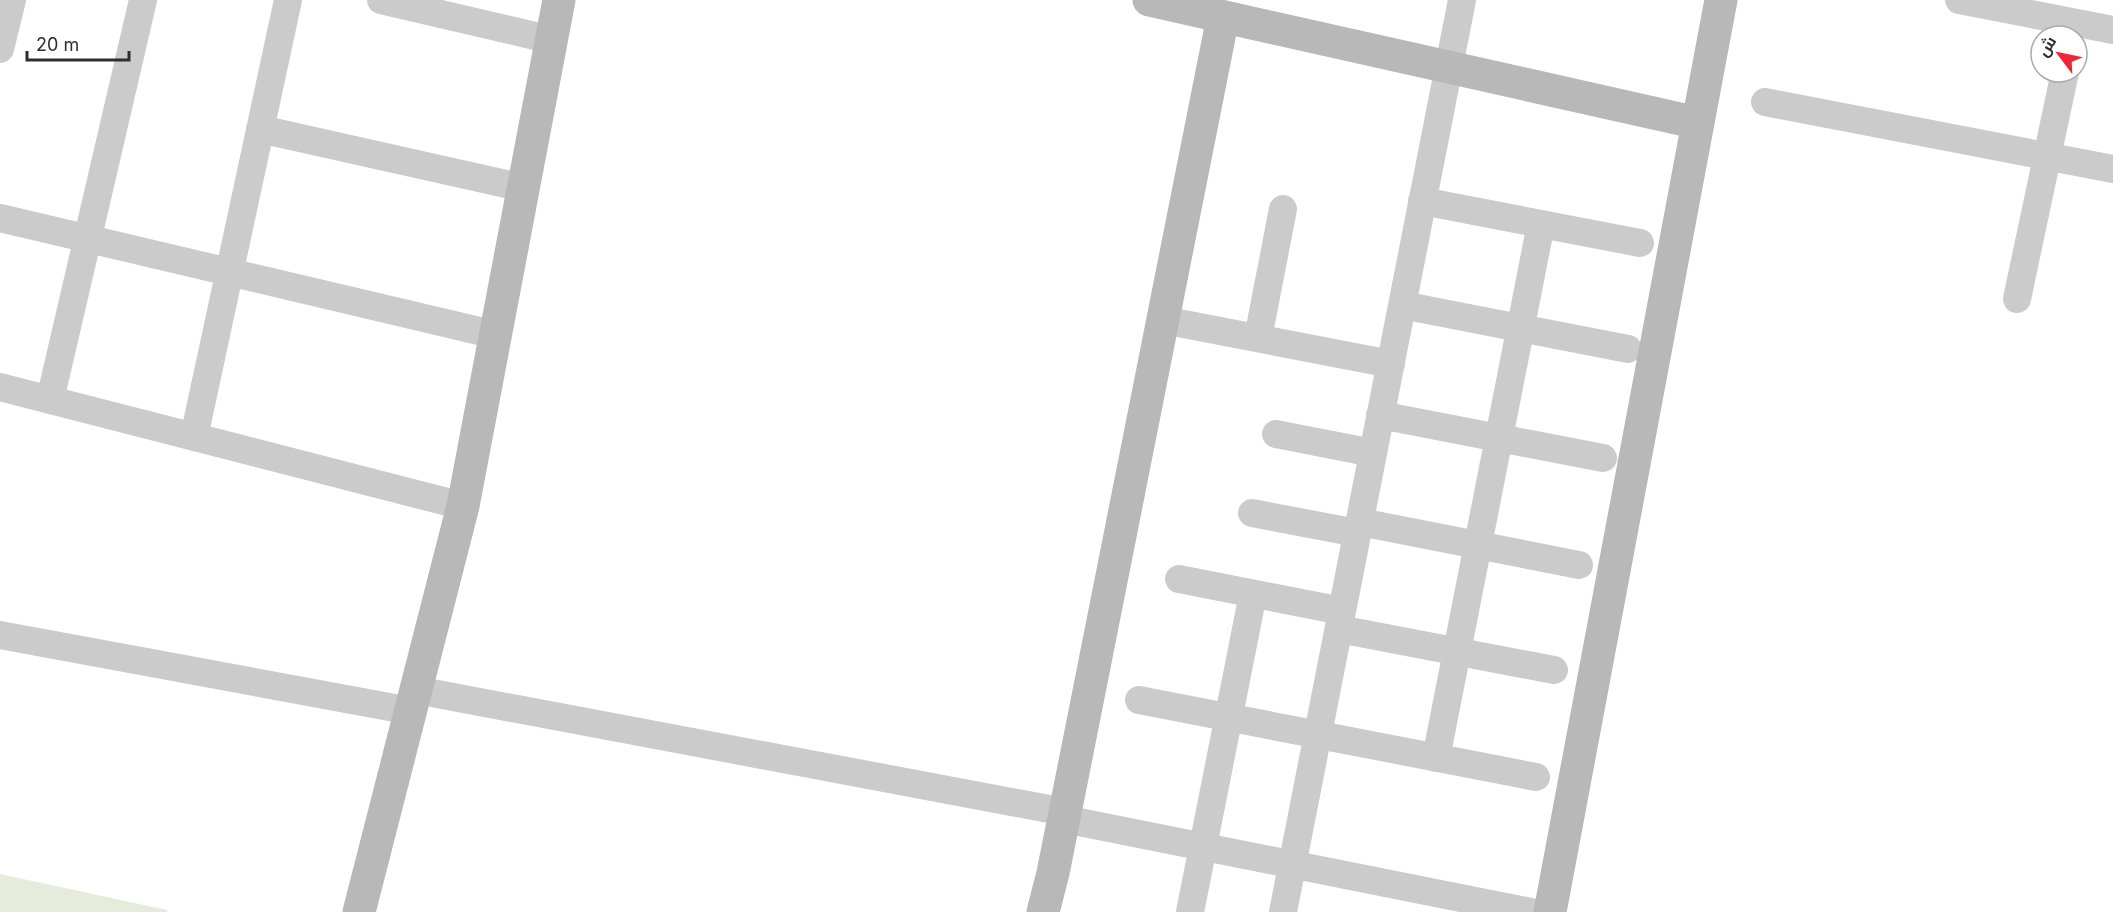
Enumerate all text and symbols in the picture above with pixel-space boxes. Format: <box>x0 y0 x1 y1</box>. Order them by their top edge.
scale bar <box>27 24 129 62</box>
north arrow <box>2029 24 2089 84</box>
text: ش <box>2032 32 2060 60</box>
text: 20 m <box>36 34 79 55</box>

